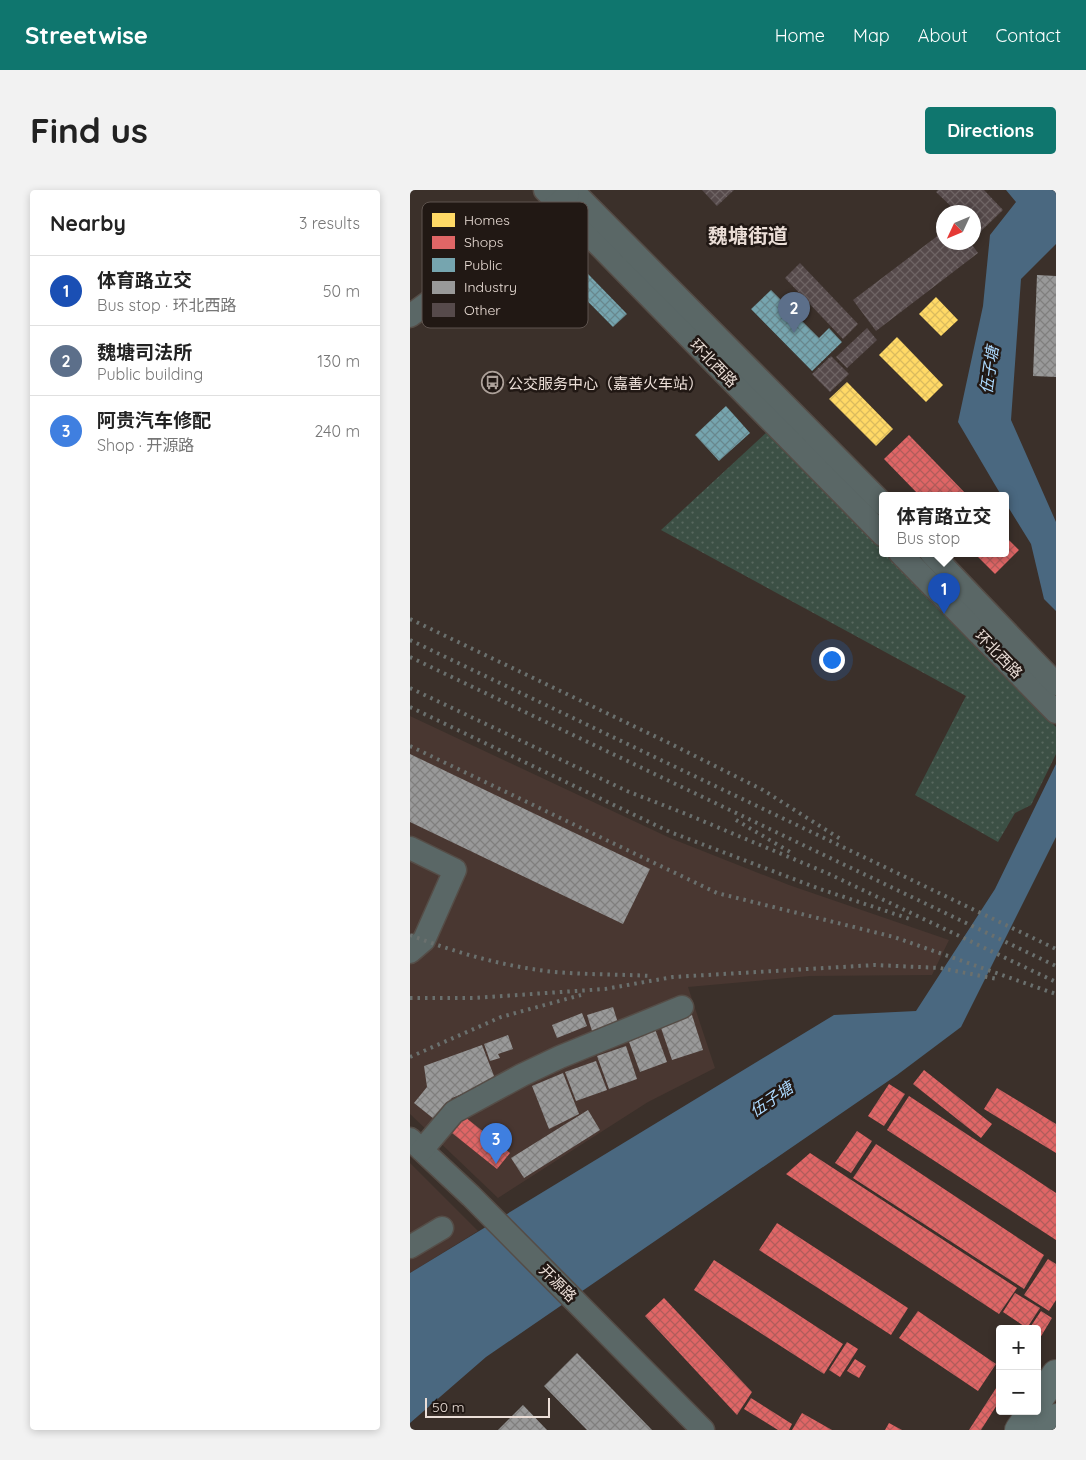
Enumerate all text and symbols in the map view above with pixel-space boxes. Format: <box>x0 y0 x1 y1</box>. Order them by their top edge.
text: Streetwise <box>25 20 148 50</box>
text: Home <box>775 24 825 47</box>
text: Map <box>853 24 890 47</box>
text: About <box>918 24 968 47</box>
text: Contact <box>996 24 1061 47</box>
button: Directions <box>925 107 1056 154</box>
text: Find us <box>30 108 148 152</box>
legend <box>422 202 588 328</box>
north arrow <box>936 205 981 250</box>
text: Nearby <box>50 210 126 236</box>
text: Homes <box>464 211 510 229</box>
text: 3 results <box>299 213 360 233</box>
district label: 魏塘街道 <box>708 223 788 248</box>
text: Shops <box>464 233 503 251</box>
text: Public <box>464 256 502 274</box>
text: 体育路立交 <box>97 268 192 292</box>
text: Industry <box>464 278 517 296</box>
text: 1 <box>63 281 69 301</box>
text: 50 m <box>323 281 360 301</box>
pin: 2 <box>778 292 810 333</box>
text: Bus stop · 环北西路 <box>97 295 236 315</box>
text: Other <box>464 301 501 319</box>
street label: 环北西路 <box>686 335 742 391</box>
text: 魏塘司法所 <box>97 340 192 364</box>
water label: 伍子塘 <box>976 342 1003 395</box>
text: 2 <box>61 351 71 371</box>
text: 130 m <box>317 351 360 371</box>
text: Public building <box>97 364 203 384</box>
bus stop icon: 公交服务中心（嘉善火车站） <box>480 371 504 395</box>
place label: 公交服务中心（嘉善火车站） <box>508 374 703 393</box>
text: 阿贵汽车修配 <box>97 408 211 432</box>
text: 3 <box>62 421 70 441</box>
text: 240 m <box>314 421 360 441</box>
text: Shop · 开源路 <box>97 435 194 455</box>
popup <box>879 492 1009 557</box>
text: 体育路立交 <box>896 504 992 528</box>
text: Bus stop <box>896 528 960 548</box>
pin: 1 <box>928 573 960 614</box>
street label: 环北西路 <box>971 626 1027 682</box>
your location <box>819 647 845 673</box>
water label: 伍子塘 <box>746 1076 799 1121</box>
pin: 3 <box>480 1123 512 1164</box>
street label: 开源路 <box>535 1260 581 1306</box>
map controls <box>996 1325 1041 1415</box>
button: + <box>996 1325 1041 1370</box>
button: − <box>996 1370 1041 1415</box>
scale bar <box>425 1395 550 1418</box>
text: 50 m <box>432 1398 465 1416</box>

